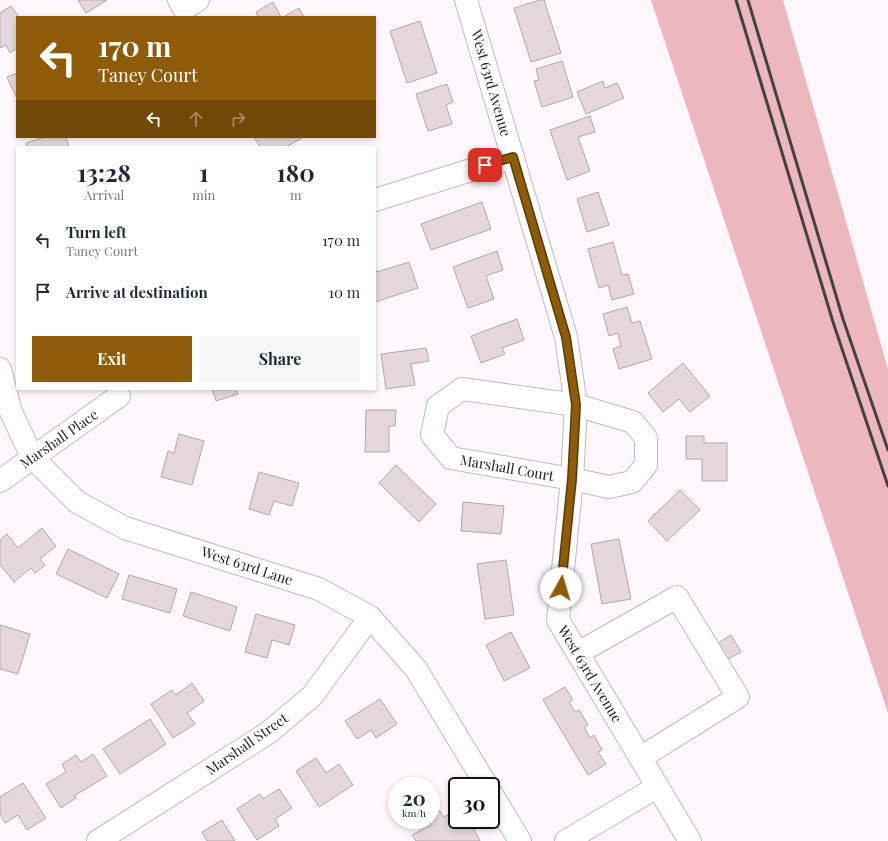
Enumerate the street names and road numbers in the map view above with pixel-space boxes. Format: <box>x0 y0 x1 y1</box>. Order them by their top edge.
street label: West 63rd Avenue <box>467 26 516 138</box>
street label: Marshall Place <box>16 405 102 473</box>
street label: Marshall Court <box>459 450 556 485</box>
street label: West 63rd Lane <box>198 541 295 589</box>
street label: West 63rd Avenue <box>553 621 627 726</box>
street label: Marshall Street <box>202 708 292 779</box>

